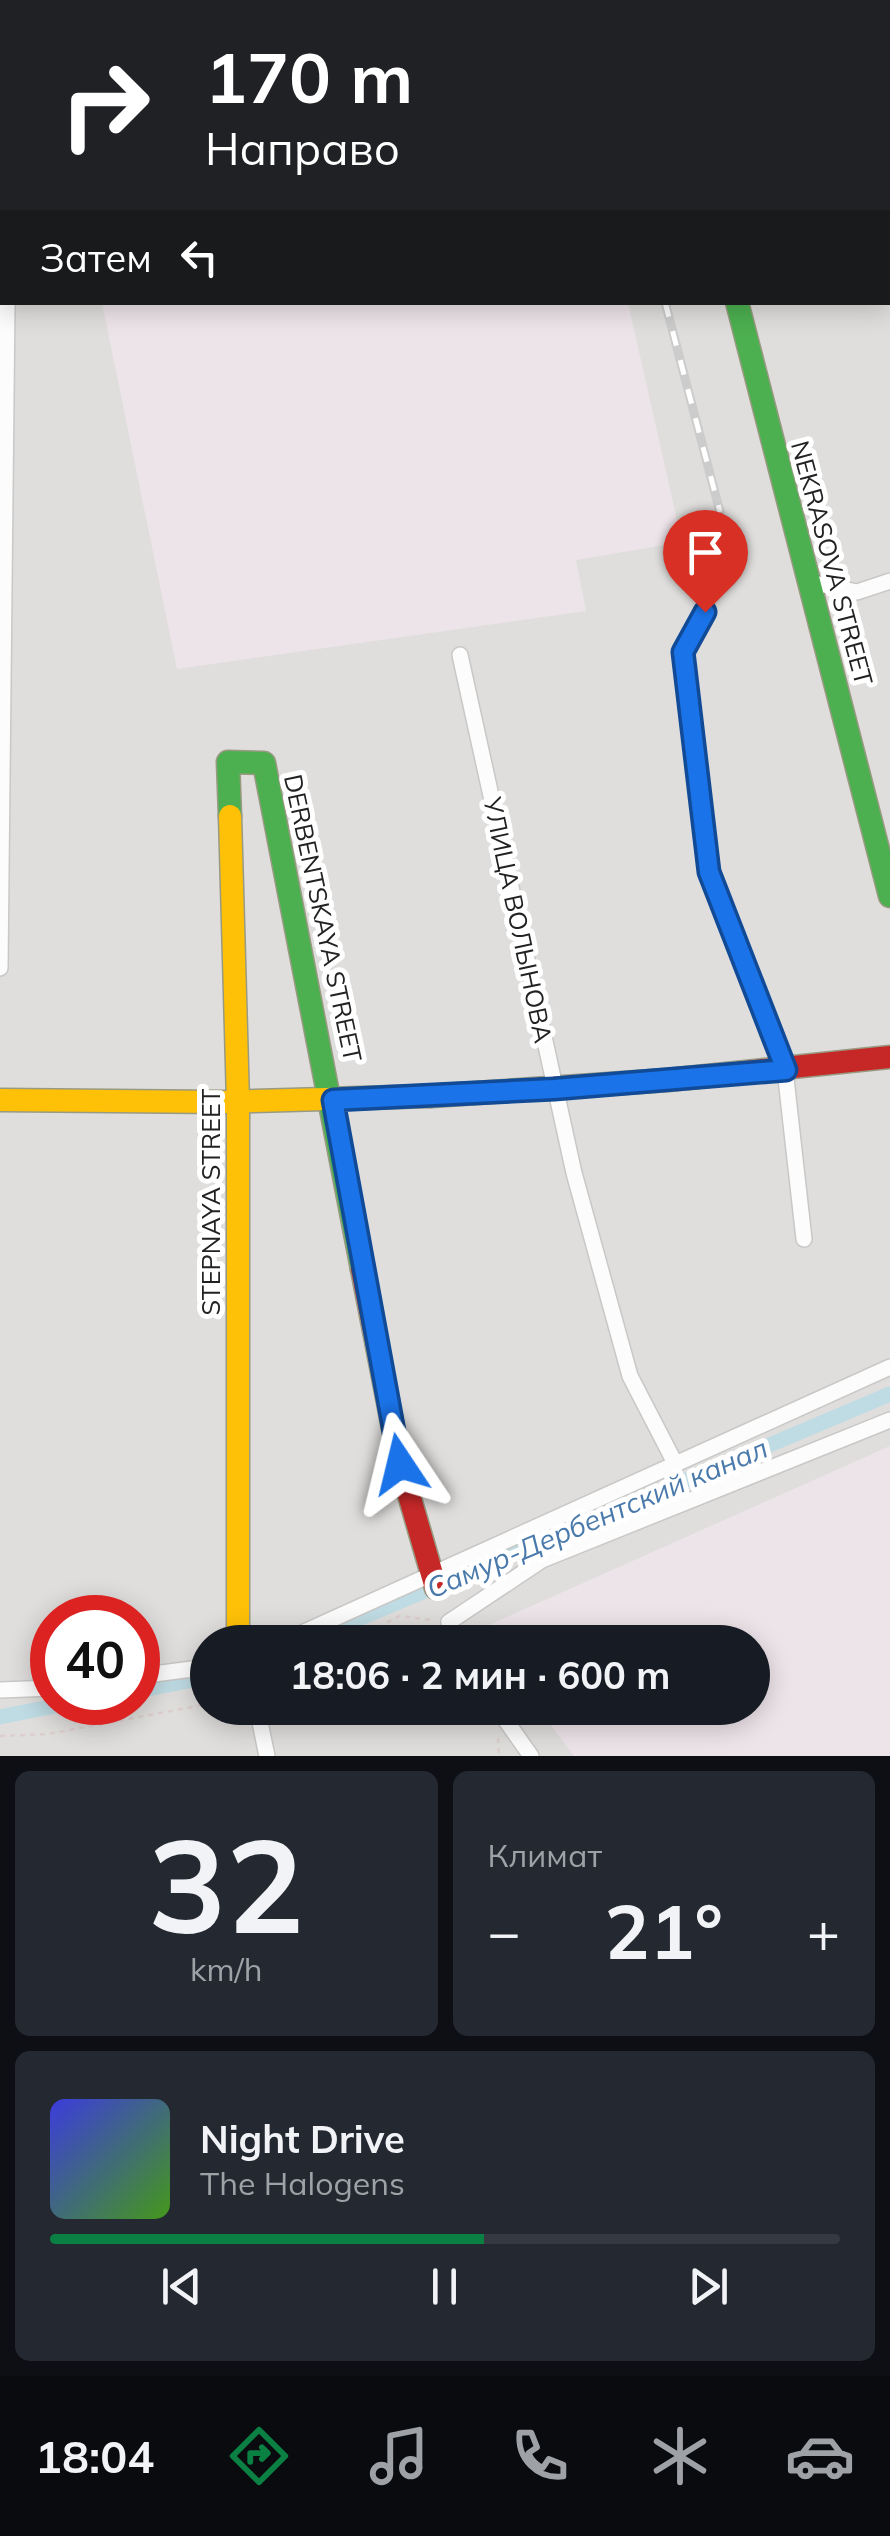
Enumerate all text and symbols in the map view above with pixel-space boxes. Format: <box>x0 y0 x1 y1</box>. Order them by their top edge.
text: 170 m <box>205 33 413 121</box>
icon: right <box>40 40 170 170</box>
text: Направо <box>205 120 400 176</box>
icon: left <box>172 230 227 285</box>
text: Затем <box>40 234 152 282</box>
street label: NEKRASOVA STREET <box>785 437 880 688</box>
pin <box>663 510 748 613</box>
icon: arrive <box>678 525 733 580</box>
street label: DERBENTSKAYA STREET <box>278 771 369 1065</box>
street label: УЛИЦА ВОЛЫНОВА <box>477 793 560 1045</box>
street label: STEPNAYA STREET <box>195 1089 226 1315</box>
position arrow <box>348 1412 452 1516</box>
water label: Самур-Дербентский канал <box>421 1430 773 1605</box>
speed limit sign: 40 <box>30 1595 160 1725</box>
text: 18:06 · 2 мин · 600 m <box>290 1651 670 1699</box>
text: 32 <box>148 1802 304 1966</box>
text: Климат <box>488 1835 602 1875</box>
text: 21° <box>605 1884 723 1978</box>
text: − <box>488 1897 521 1966</box>
text: + <box>807 1897 840 1966</box>
text: km/h <box>190 1949 262 1989</box>
text: Night Drive <box>200 2115 405 2163</box>
text: The Halogens <box>200 2163 405 2203</box>
icon: previous <box>154 2259 209 2314</box>
icon: pause <box>417 2259 472 2314</box>
icon: next <box>681 2259 736 2314</box>
icon: directions <box>224 2421 294 2491</box>
icon: music <box>364 2421 434 2491</box>
icon: phone <box>505 2421 575 2491</box>
icon: climate <box>645 2421 715 2491</box>
icon: car <box>785 2421 855 2491</box>
text: 18:04 <box>35 2428 154 2484</box>

